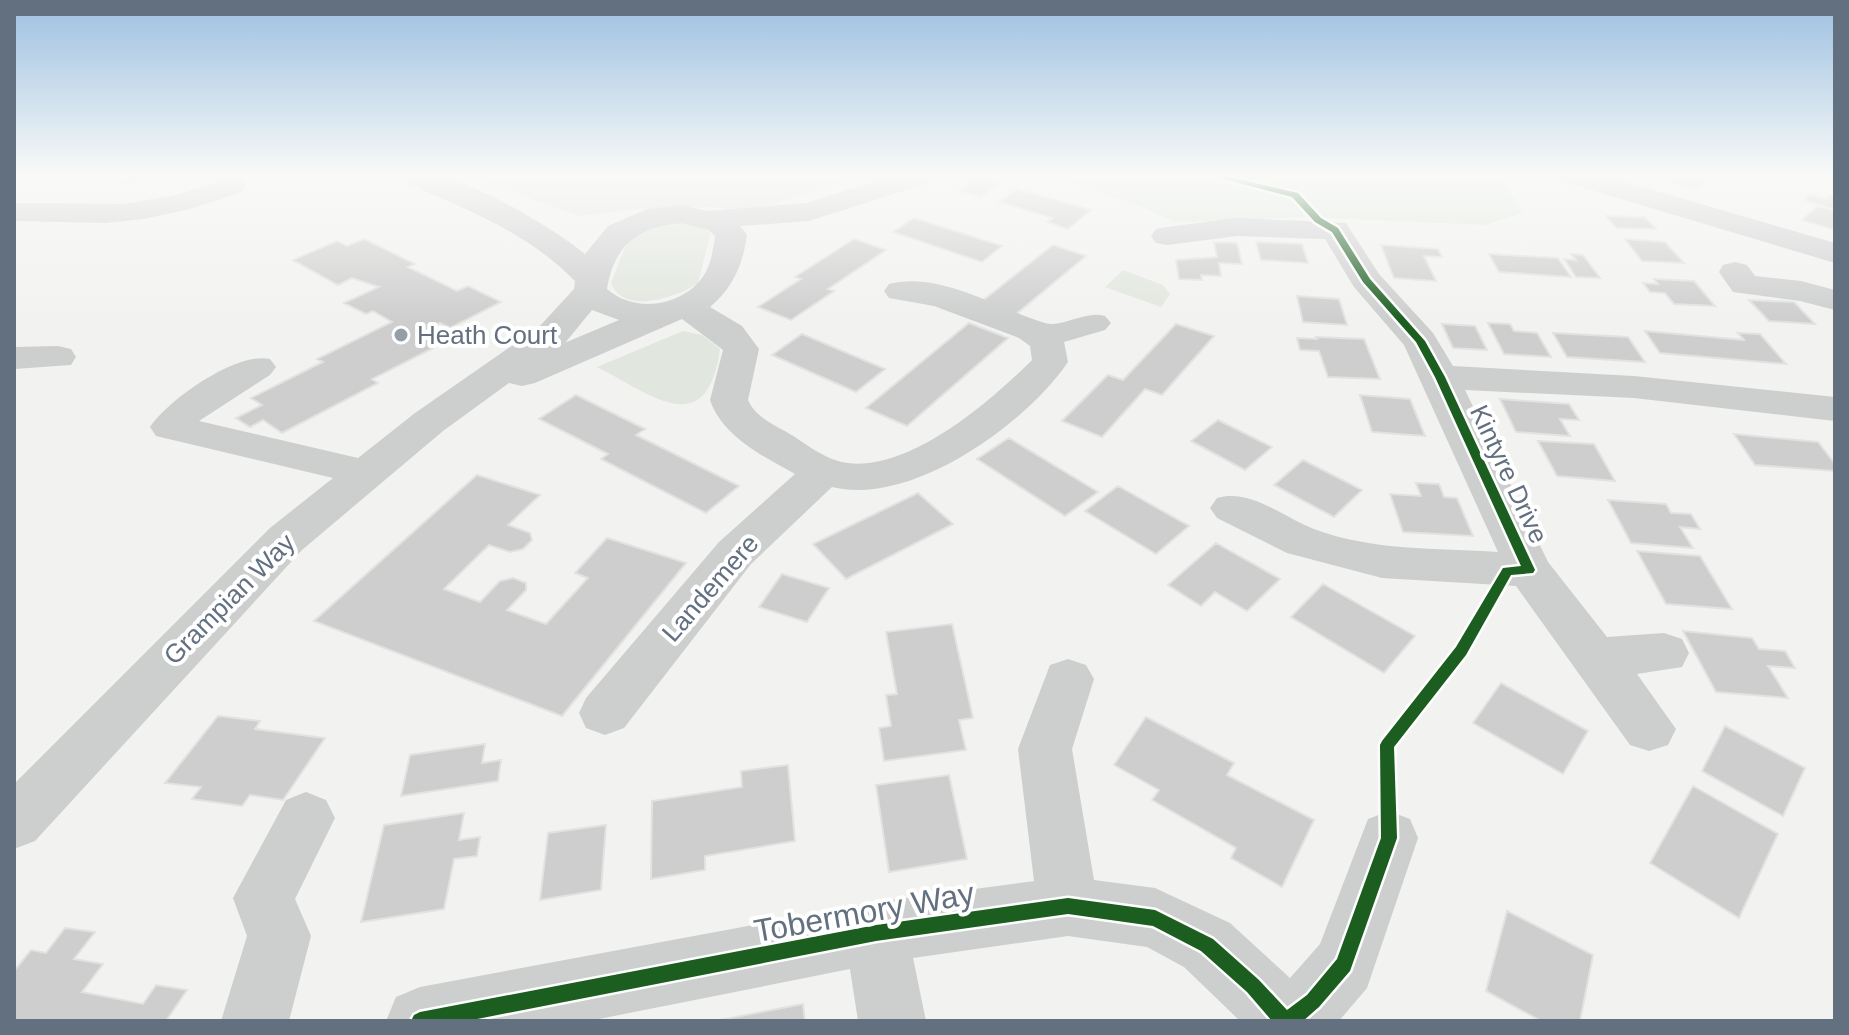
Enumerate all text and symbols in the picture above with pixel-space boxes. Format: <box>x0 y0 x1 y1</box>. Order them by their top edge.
place label: Heath Court <box>417 320 558 350</box>
marker: Heath Court <box>392 326 410 344</box>
street label: Kintyre Drive <box>1464 400 1554 548</box>
street label: Grampian Way <box>157 527 301 671</box>
street label: Landemere <box>656 529 764 647</box>
street label: Tobermory Way <box>751 875 977 949</box>

